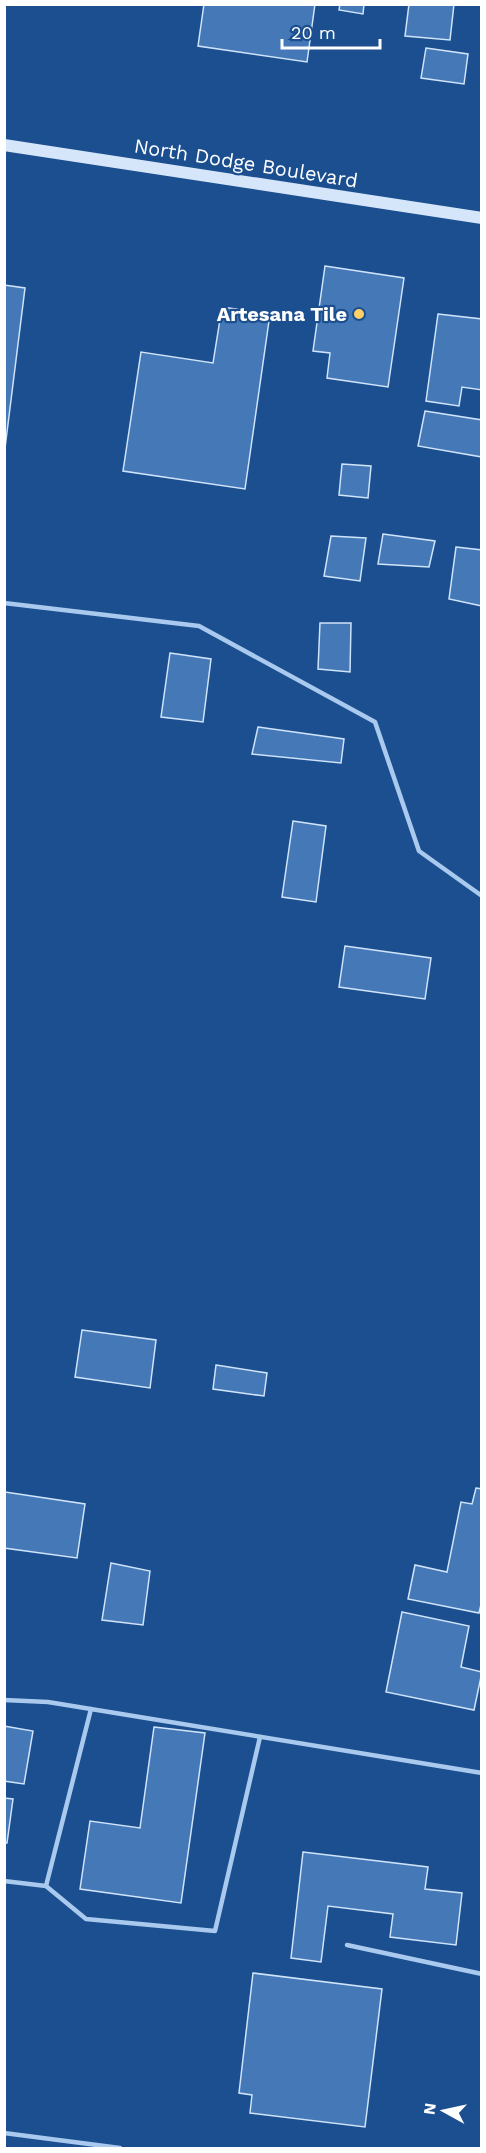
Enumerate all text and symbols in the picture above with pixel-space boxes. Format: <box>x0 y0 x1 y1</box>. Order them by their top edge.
scale bar <box>282 12 380 50</box>
text: 20 m <box>291 22 336 43</box>
street label: North Dodge Boulevard <box>132 133 360 193</box>
place label: Artesana Tile <box>217 302 347 326</box>
marker: Artesana Tile <box>352 307 366 321</box>
north arrow <box>414 2081 474 2141</box>
text: N <box>419 2102 440 2116</box>

